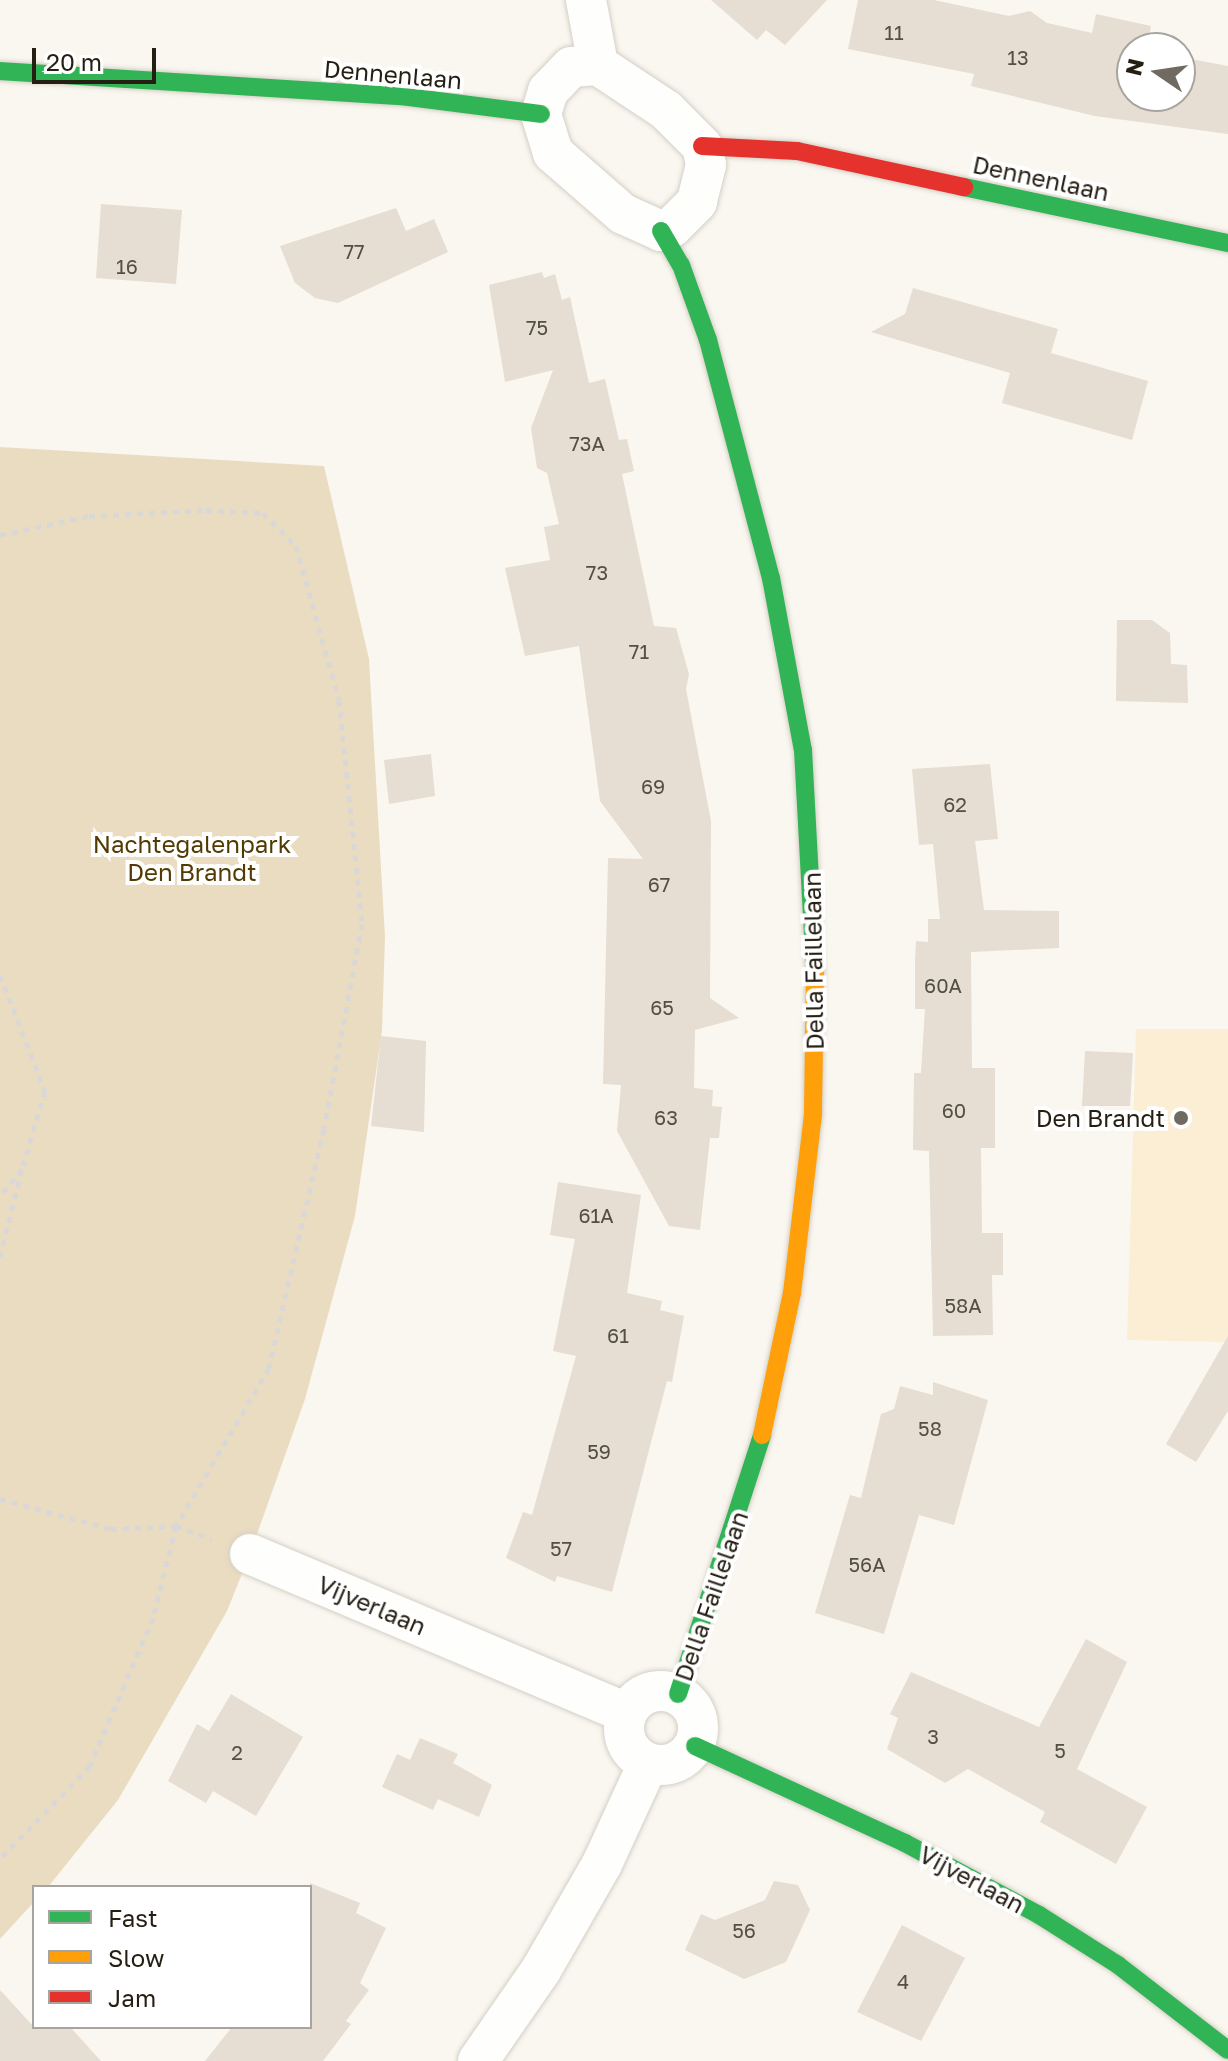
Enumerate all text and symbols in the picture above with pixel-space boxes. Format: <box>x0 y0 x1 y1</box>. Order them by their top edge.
house number: 11 <box>884 20 904 44</box>
scale bar <box>36 32 160 82</box>
north arrow <box>1116 32 1196 112</box>
house number: 13 <box>1007 45 1029 69</box>
text: 20 m <box>46 47 102 76</box>
street label: Dennenlaan <box>323 54 463 94</box>
text: N <box>1119 56 1149 78</box>
street label: Dennenlaan <box>970 150 1112 206</box>
house number: 77 <box>343 239 365 263</box>
house number: 16 <box>116 254 138 278</box>
house number: 75 <box>526 315 548 339</box>
house number: 73A <box>569 431 605 455</box>
house number: 73 <box>586 560 608 584</box>
house number: 71 <box>629 639 649 663</box>
house number: 69 <box>641 774 665 798</box>
house number: 62 <box>943 792 967 816</box>
park label: Nachtegalenpark Den Brandt <box>93 830 291 886</box>
house number: 67 <box>648 872 670 896</box>
street label: Della Faillelaan <box>797 872 829 1050</box>
house number: 60A <box>924 973 962 997</box>
house number: 65 <box>650 995 674 1019</box>
house number: 60 <box>942 1098 966 1122</box>
place label: Den Brandt <box>1036 1104 1165 1132</box>
house number: 63 <box>654 1105 678 1129</box>
marker: Den Brandt <box>1172 1109 1190 1127</box>
house number: 61A <box>578 1203 614 1227</box>
house number: 58A <box>944 1293 982 1317</box>
house number: 61 <box>607 1323 629 1347</box>
house number: 58 <box>918 1416 942 1440</box>
house number: 59 <box>587 1439 611 1463</box>
street label: Della Faillelaan <box>668 1507 754 1685</box>
house number: 57 <box>550 1536 572 1560</box>
house number: 56A <box>848 1552 886 1576</box>
street label: Vijverlaan <box>314 1569 430 1641</box>
house number: 3 <box>927 1724 939 1748</box>
house number: 5 <box>1054 1738 1066 1762</box>
house number: 2 <box>231 1740 243 1764</box>
street label: Vijverlaan <box>915 1839 1029 1919</box>
legend <box>32 1885 312 2029</box>
text: Fast <box>108 1903 158 1932</box>
house number: 56 <box>732 1918 756 1942</box>
text: Slow <box>108 1943 164 1972</box>
house number: 4 <box>897 1969 909 1993</box>
text: Jam <box>108 1983 156 2012</box>

